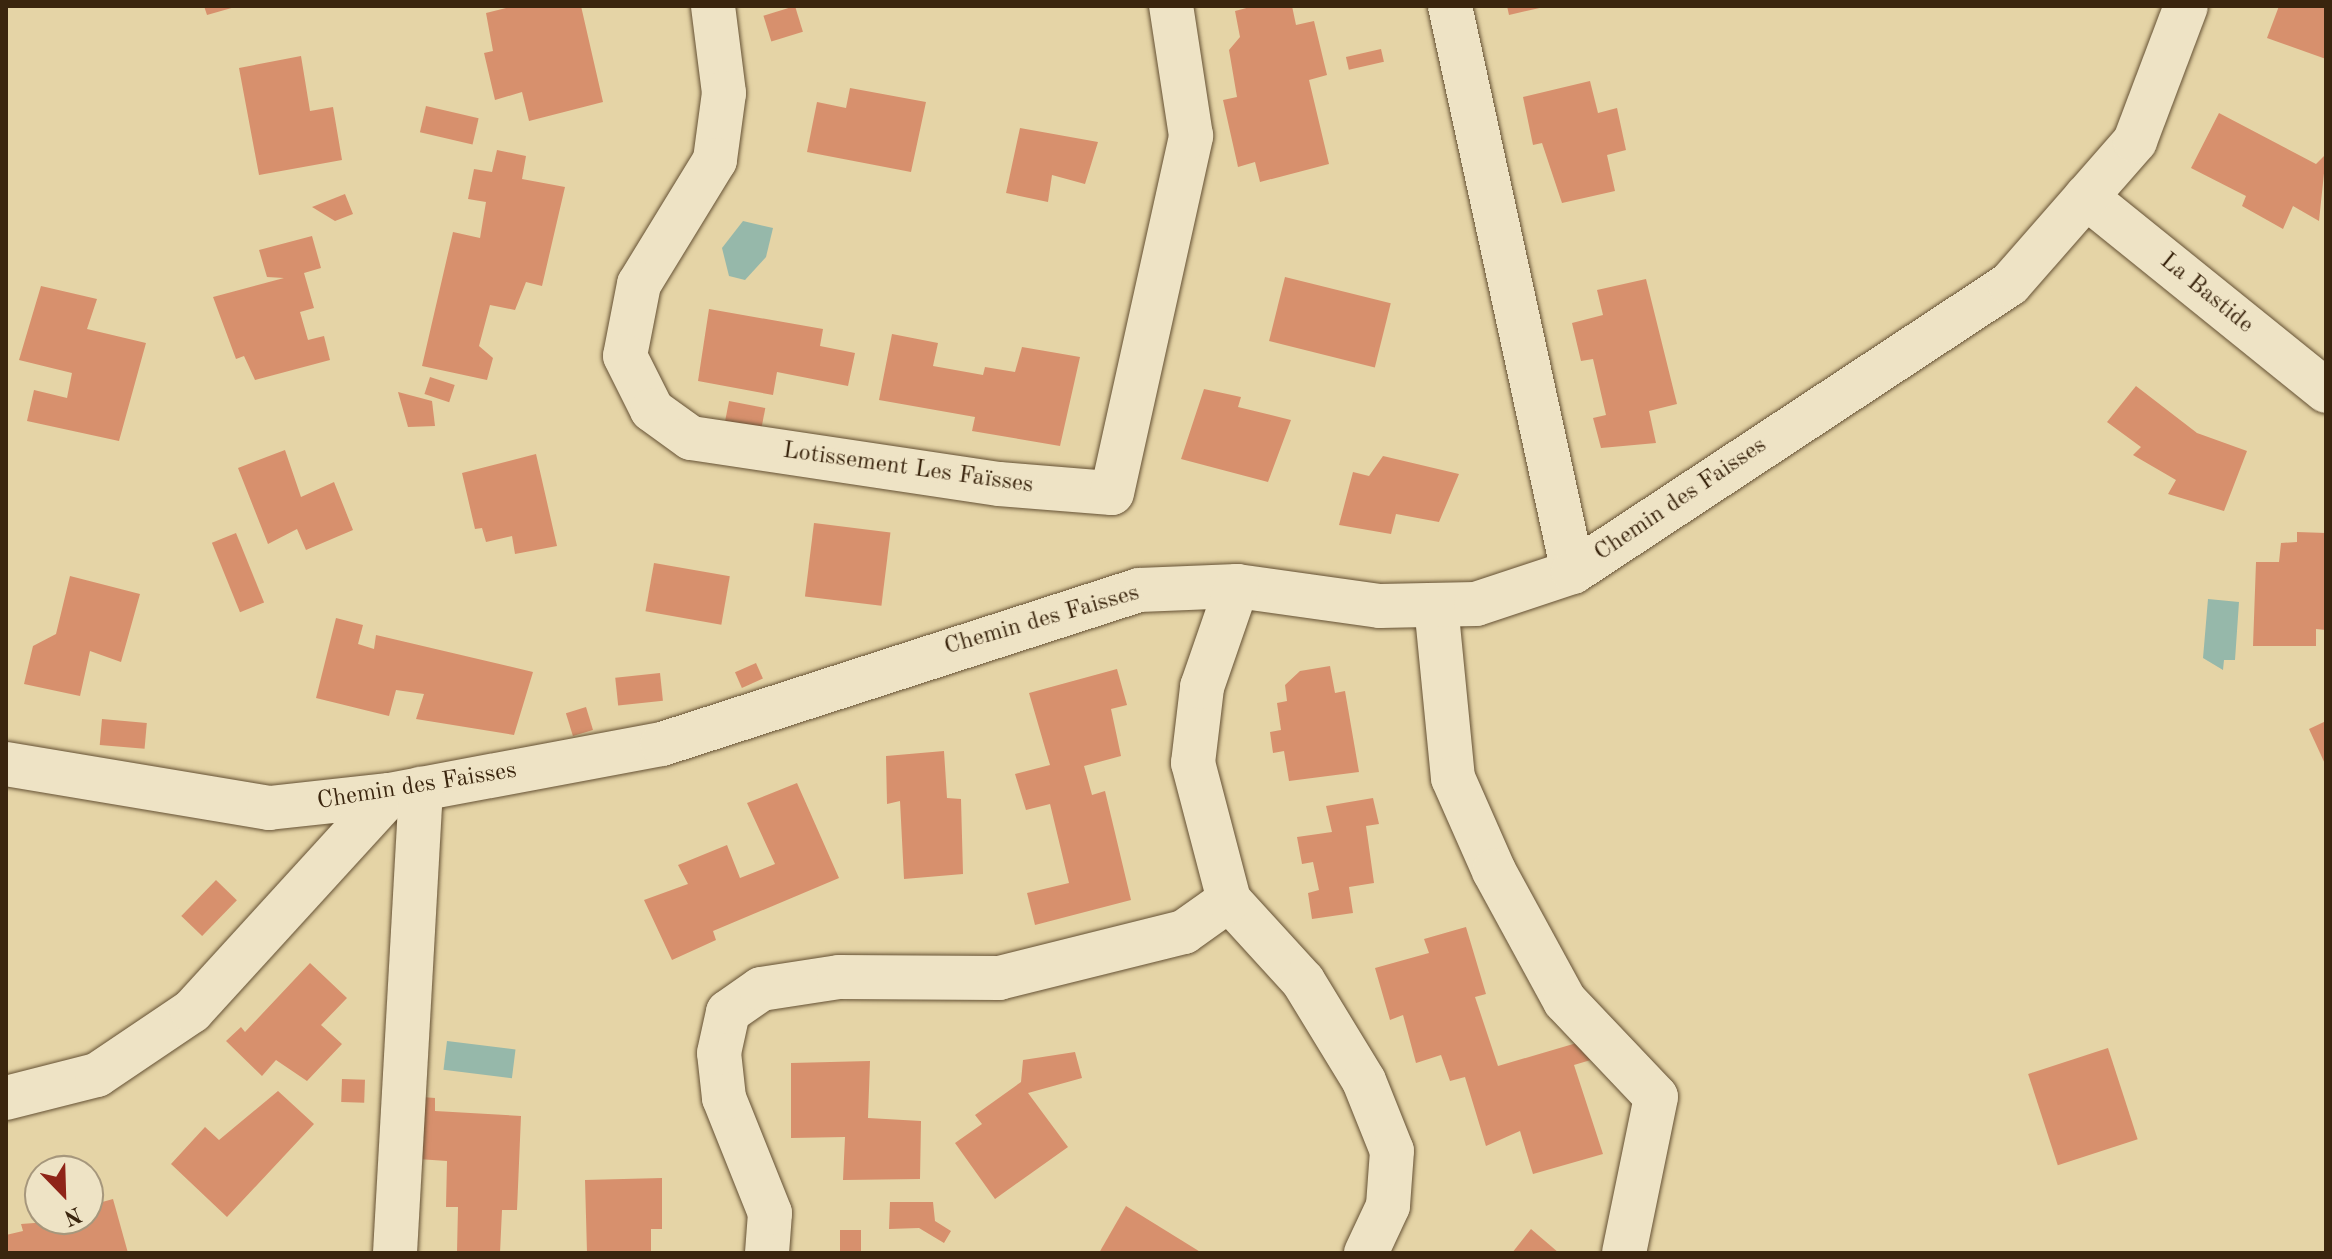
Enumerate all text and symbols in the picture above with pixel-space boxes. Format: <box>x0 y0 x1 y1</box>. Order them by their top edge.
street label: La Bastide <box>2153 248 2259 340</box>
street label: Chemin des Faisses <box>1589 432 1773 568</box>
street label: Lotissement Les Faïsses <box>781 437 1035 501</box>
street label: Chemin des Faisses <box>941 579 1143 663</box>
street label: Chemin des Faisses <box>315 757 519 817</box>
north arrow <box>24 1155 104 1235</box>
text: N <box>61 1202 85 1229</box>

